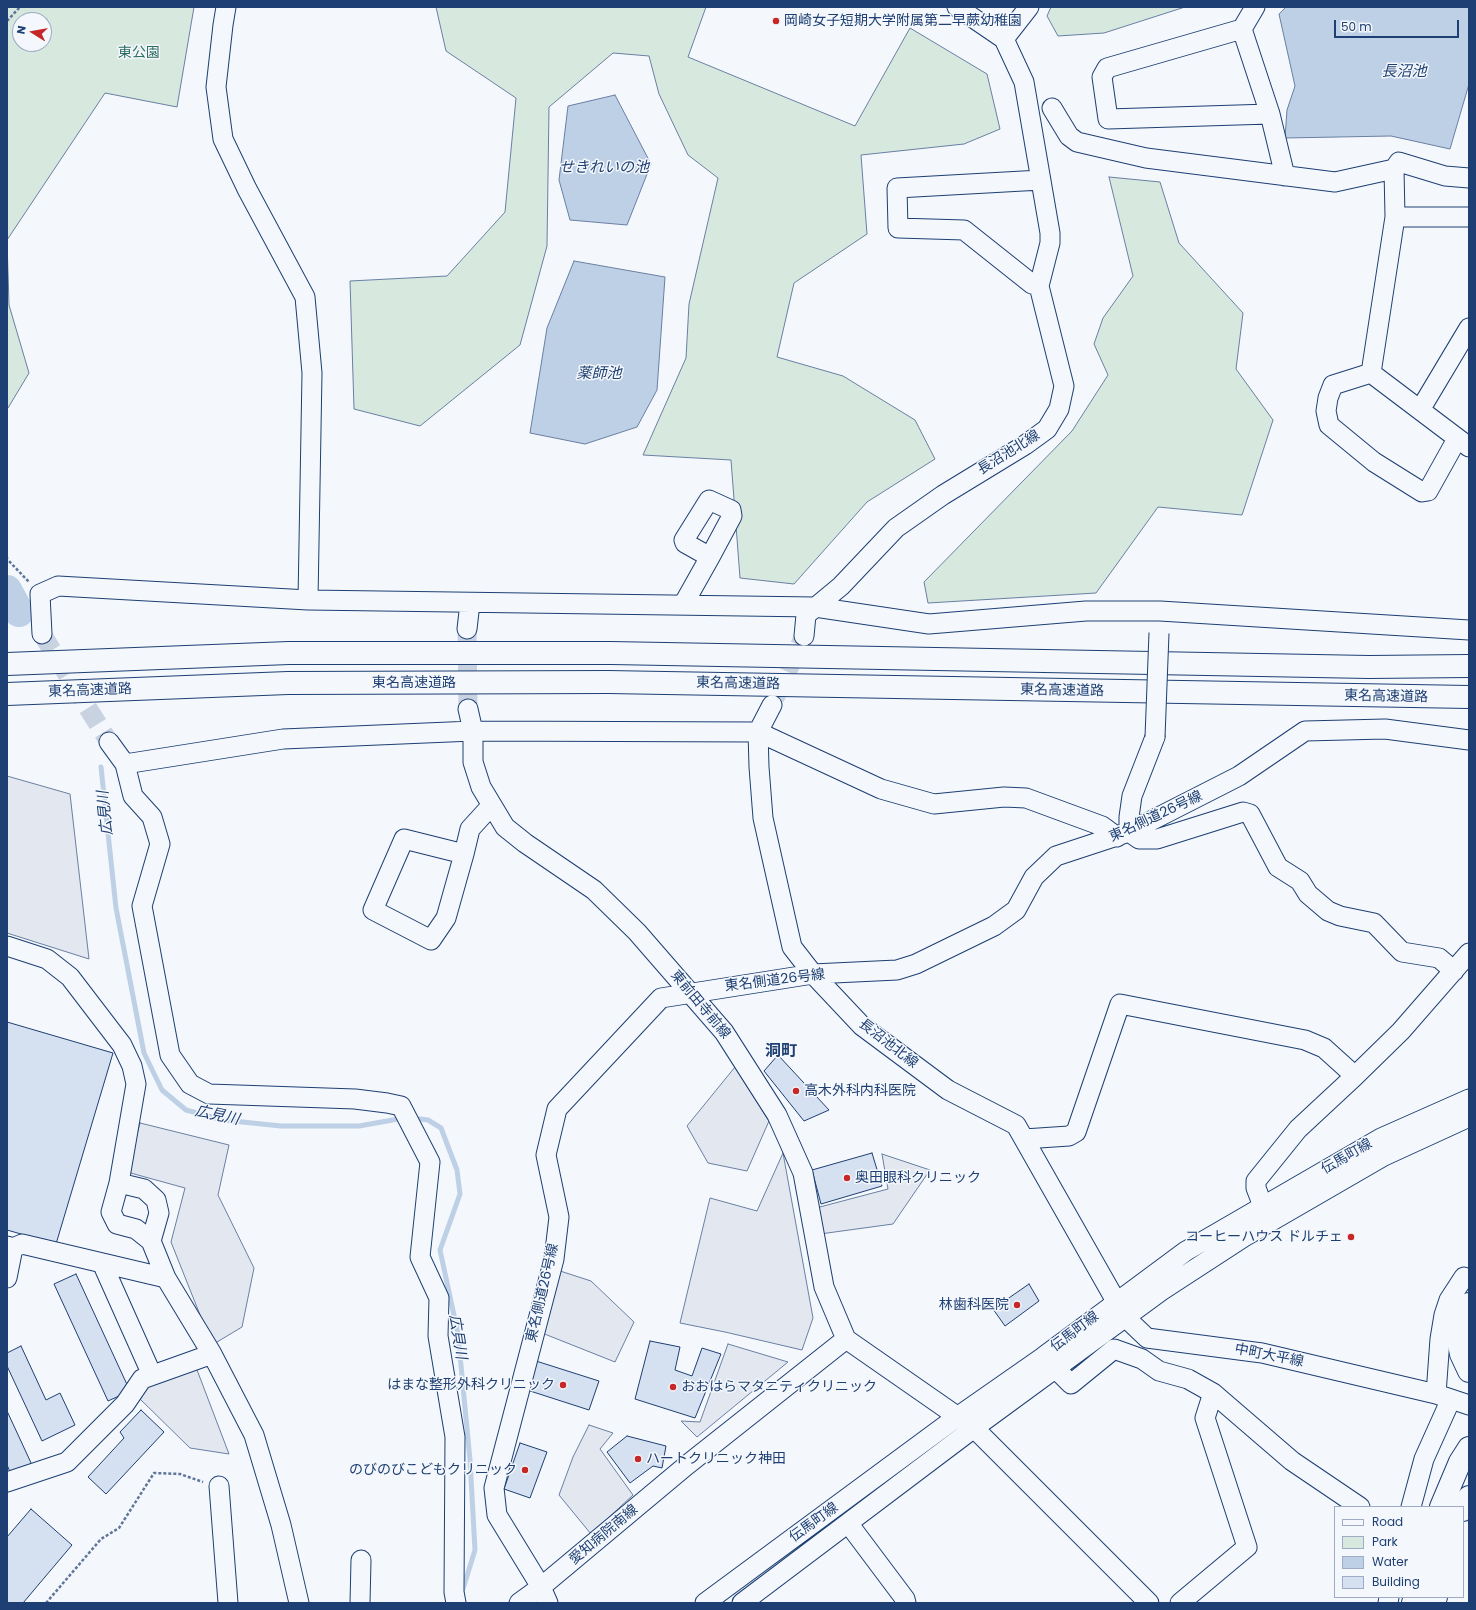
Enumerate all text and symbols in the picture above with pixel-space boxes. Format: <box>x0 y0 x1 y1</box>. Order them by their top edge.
north arrow <box>12 12 52 52</box>
scale bar <box>1336 12 1461 38</box>
place label: 岡崎女子短期大学附属第二早蕨幼稚園 <box>784 13 1022 29</box>
marker: 岡崎女子短期大学附属第二早蕨幼稚園 <box>771 16 781 26</box>
text: 50 m <box>1341 18 1372 35</box>
text: N <box>13 24 30 35</box>
park label: 東公園 <box>118 45 160 61</box>
water label: 長沼池 <box>1382 63 1426 81</box>
water label: せきれいの池 <box>559 159 649 177</box>
water label: 薬師池 <box>577 365 621 383</box>
street label: 長沼池北線 <box>975 427 1043 479</box>
street label: 東名高速道路 <box>372 675 456 691</box>
street label: 東名高速道路 <box>696 675 780 693</box>
street label: 東名高速道路 <box>48 681 132 701</box>
street label: 東名高速道路 <box>1020 682 1104 700</box>
street label: 東名高速道路 <box>1344 688 1428 706</box>
street label: 東名側道26号線 <box>1107 788 1205 846</box>
water label: 広見川 <box>95 790 117 836</box>
street label: 東前田寺前線 <box>667 967 733 1043</box>
street label: 東名側道26号線 <box>724 967 826 995</box>
street label: 長沼池北線 <box>855 1016 921 1072</box>
district label: 洞町 <box>765 1042 797 1062</box>
place label: 高木外科内科医院 <box>804 1083 916 1099</box>
marker: 高木外科内科医院 <box>791 1086 801 1096</box>
water label: 広見川 <box>193 1103 241 1129</box>
street label: 伝馬町線 <box>1319 1136 1375 1178</box>
place label: 奥田眼科クリニック <box>855 1170 981 1186</box>
marker: 奥田眼科クリニック <box>842 1173 852 1183</box>
place label: コーヒーハウス ドルチェ <box>1185 1229 1343 1245</box>
marker: コーヒーハウス ドルチェ <box>1346 1232 1356 1242</box>
street label: 東名側道26号線 <box>523 1242 563 1344</box>
place label: 林歯科医院 <box>939 1297 1009 1313</box>
marker: 林歯科医院 <box>1012 1300 1022 1310</box>
street label: 伝馬町線 <box>1048 1308 1102 1356</box>
water label: 広貝川 <box>445 1313 469 1361</box>
street label: 中町大平線 <box>1233 1341 1305 1371</box>
place label: はまな整形外科クリニック <box>387 1377 555 1393</box>
place label: おおはらマタニティクリニック <box>681 1379 877 1395</box>
marker: はまな整形外科クリニック <box>558 1380 568 1390</box>
marker: おおはらマタニティクリニック <box>668 1382 678 1392</box>
place label: ハートクリニック神田 <box>646 1451 786 1467</box>
marker: ハートクリニック神田 <box>633 1454 643 1464</box>
place label: のびのびこどもクリニック <box>349 1462 517 1478</box>
marker: のびのびこどもクリニック <box>520 1465 530 1475</box>
street label: 伝馬町線 <box>786 1500 842 1546</box>
street label: 愛知病院南線 <box>566 1502 642 1568</box>
legend <box>1334 1506 1464 1598</box>
text: Road <box>1372 1513 1403 1530</box>
text: Park <box>1372 1533 1398 1550</box>
text: Water <box>1372 1553 1408 1570</box>
text: Building <box>1372 1573 1420 1590</box>

